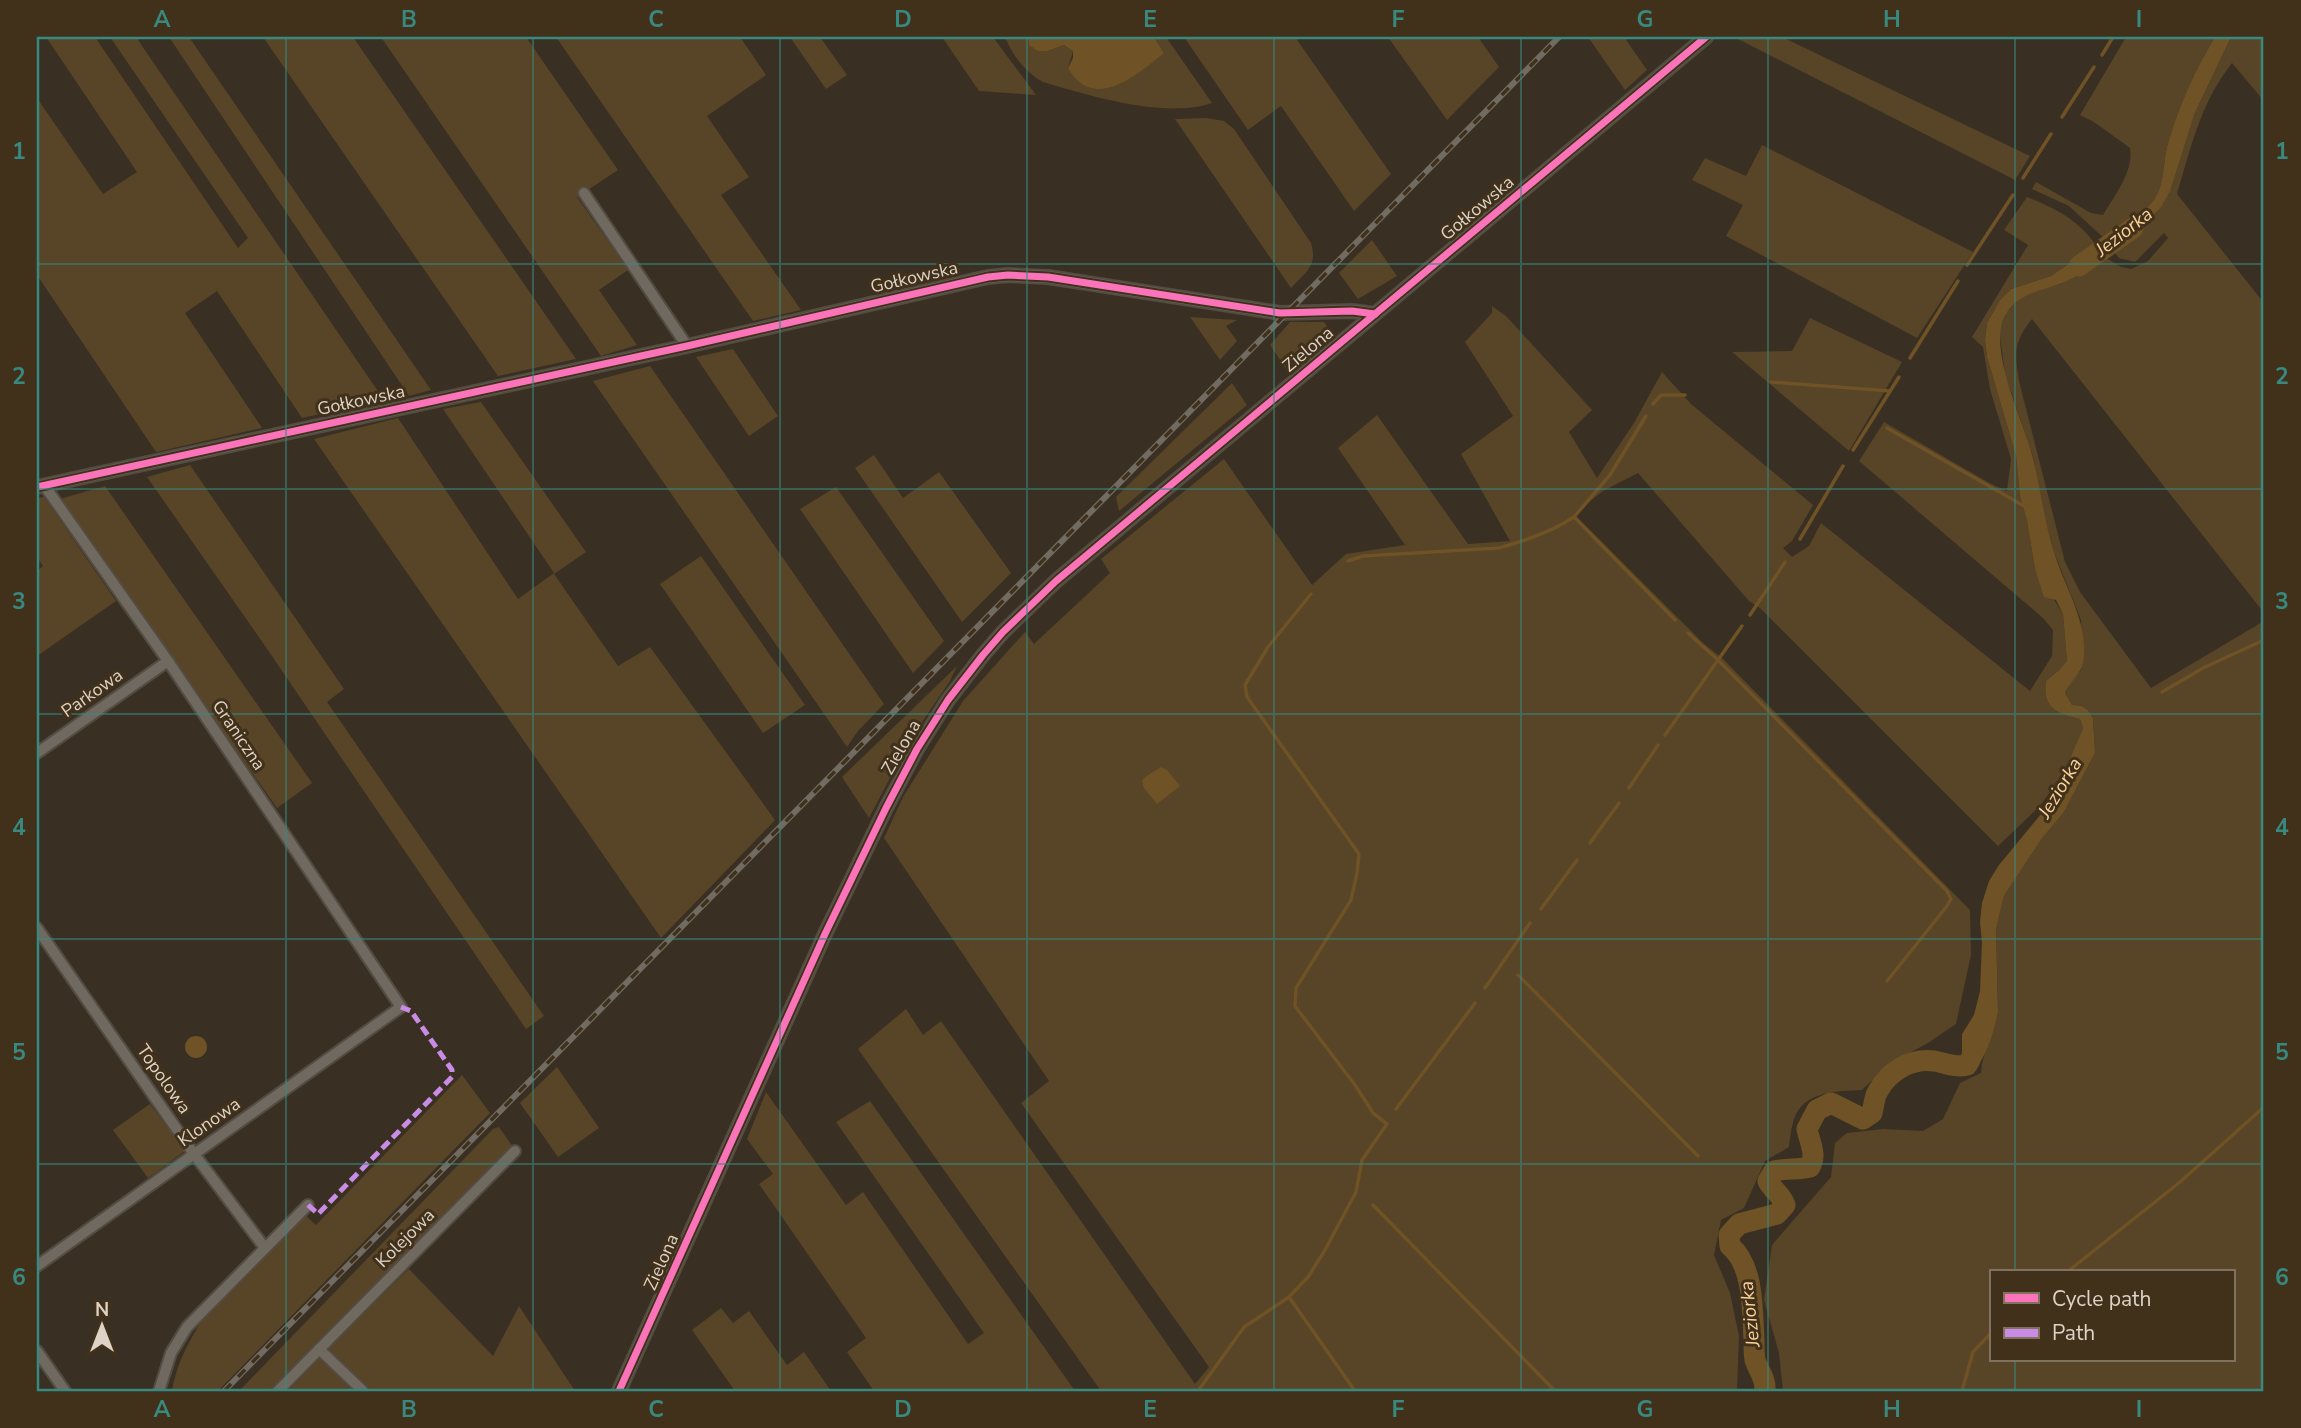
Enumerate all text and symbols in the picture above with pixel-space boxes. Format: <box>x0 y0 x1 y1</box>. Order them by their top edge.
text: A <box>153 4 171 35</box>
text: B <box>401 4 417 35</box>
text: C <box>648 4 664 35</box>
text: D <box>894 4 912 35</box>
text: E <box>1143 4 1157 35</box>
text: F <box>1392 4 1405 35</box>
text: G <box>1637 4 1653 35</box>
text: H <box>1883 4 1901 35</box>
text: I <box>2136 4 2142 35</box>
text: 1 <box>12 136 26 167</box>
text: 1 <box>2275 136 2289 167</box>
street label: Gołkowska <box>1435 170 1519 246</box>
water label: Jeziorka <box>2089 201 2158 263</box>
street label: Gołkowska <box>868 255 960 299</box>
street label: Zielona <box>1278 321 1338 377</box>
text: 2 <box>12 361 26 392</box>
text: 2 <box>2275 361 2289 392</box>
street label: Gołkowska <box>315 379 407 421</box>
text: 3 <box>12 586 26 617</box>
text: 3 <box>2275 586 2289 617</box>
street label: Parkowa <box>56 663 128 723</box>
street label: Graniczna <box>207 695 271 775</box>
street label: Zielona <box>876 715 926 779</box>
water label: Jeziorka <box>2031 753 2088 824</box>
text: 4 <box>12 812 26 843</box>
text: 4 <box>2275 812 2289 843</box>
text: 5 <box>12 1037 26 1068</box>
text: 5 <box>2275 1037 2289 1068</box>
street label: Topolowa <box>131 1040 197 1118</box>
street label: Klonowa <box>173 1092 245 1152</box>
street label: Kolejowa <box>370 1203 440 1273</box>
street label: Zielona <box>638 1230 684 1294</box>
text: 6 <box>12 1262 26 1293</box>
text: 6 <box>2275 1262 2289 1293</box>
legend <box>1990 1270 2234 1362</box>
water label: Jeziorka <box>1734 1280 1766 1349</box>
text: Cycle path <box>2052 1285 2151 1313</box>
north arrow <box>66 1292 136 1362</box>
text: N <box>95 1297 109 1323</box>
text: Path <box>2052 1319 2095 1347</box>
text: A <box>153 1394 171 1425</box>
text: B <box>401 1394 417 1425</box>
text: C <box>648 1394 664 1425</box>
text: D <box>894 1394 912 1425</box>
text: E <box>1143 1394 1157 1425</box>
text: F <box>1392 1394 1405 1425</box>
text: G <box>1637 1394 1653 1425</box>
text: H <box>1883 1394 1901 1425</box>
text: I <box>2136 1394 2142 1425</box>

